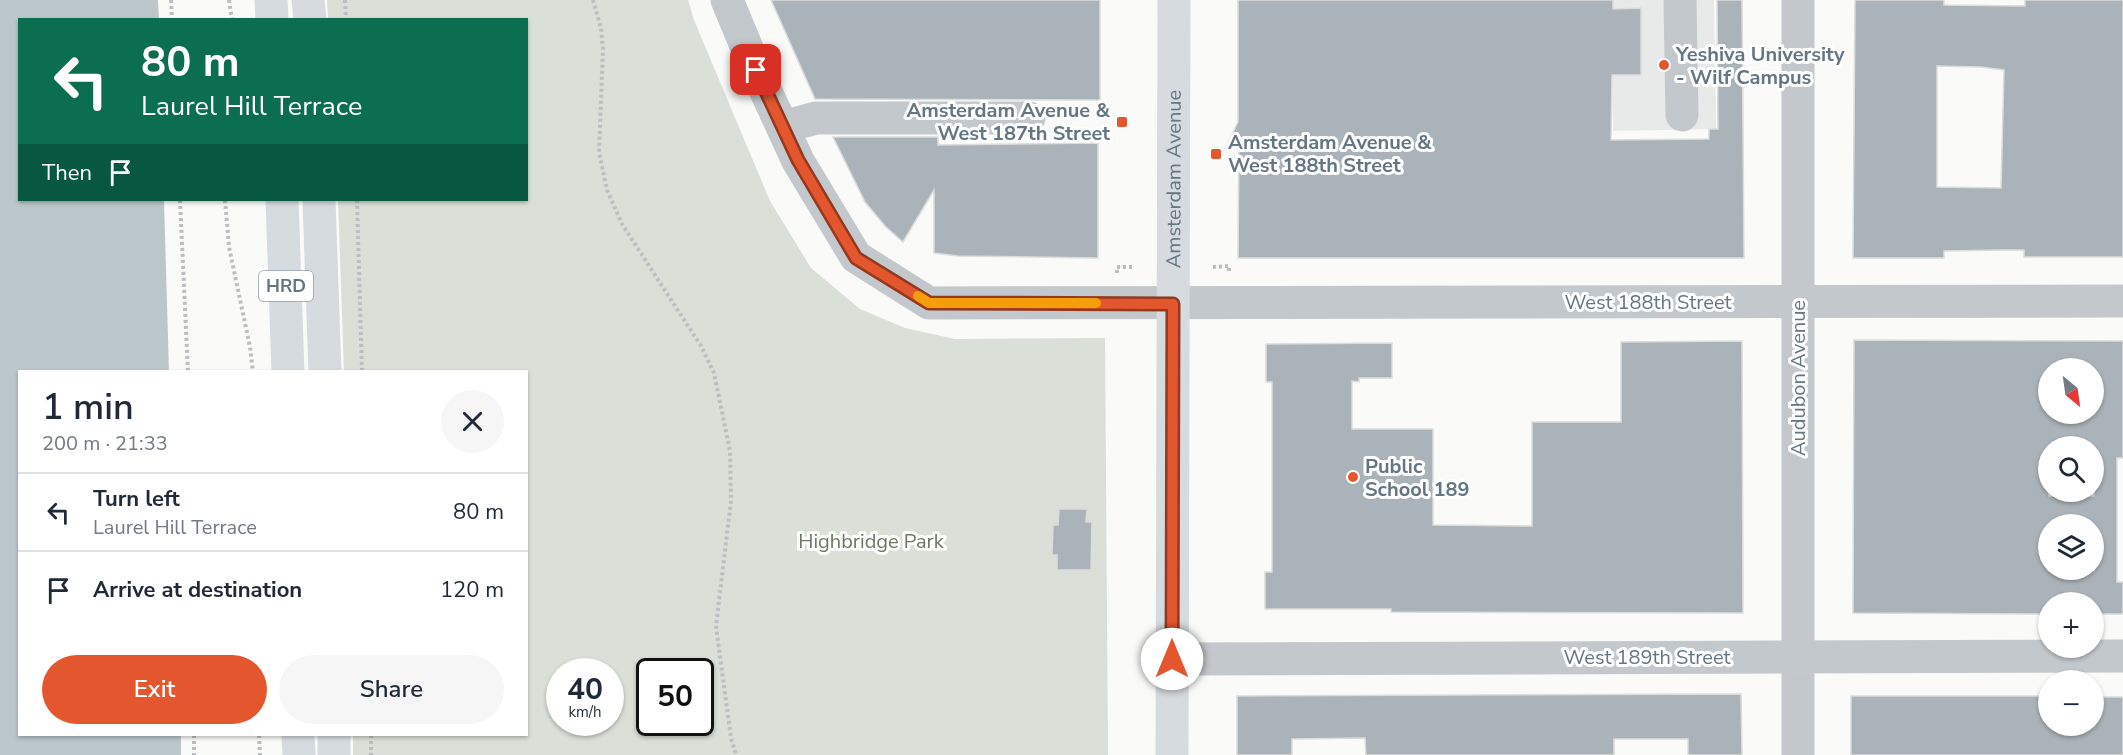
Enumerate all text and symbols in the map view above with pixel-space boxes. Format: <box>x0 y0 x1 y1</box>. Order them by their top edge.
text: 80 m <box>141 34 240 91</box>
place label: Yeshiva University - Wilf Campus <box>1675 41 1845 91</box>
icon: left <box>42 42 120 120</box>
pin <box>730 44 781 95</box>
icon: arrive <box>739 53 772 86</box>
marker: Yeshiva University - Wilf Campus <box>1657 58 1671 72</box>
text: Laurel Hill Terrace <box>141 88 362 125</box>
street label: Amsterdam Avenue <box>1160 90 1188 268</box>
place label: Amsterdam Avenue & West 187th Street <box>906 97 1110 147</box>
marker: Amsterdam Avenue & West 187th Street <box>1115 115 1129 129</box>
place label: Amsterdam Avenue & West 188th Street <box>1228 129 1432 179</box>
marker: Amsterdam Avenue & West 188th Street <box>1209 147 1223 161</box>
icon: arrive <box>104 156 137 189</box>
text: Then <box>42 158 92 188</box>
road number: HRD <box>259 271 313 301</box>
street label: West 188th Street <box>1564 289 1733 316</box>
street label: Audubon Avenue <box>1785 300 1812 456</box>
north arrow <box>2038 358 2104 424</box>
map controls <box>2038 358 2104 736</box>
text: 1 min <box>42 383 134 432</box>
button: close <box>441 390 504 453</box>
text: 200 m · 21:33 <box>42 430 168 457</box>
button: search <box>2038 436 2104 502</box>
place label: Public School 189 <box>1365 453 1470 503</box>
marker: Public School 189 <box>1346 470 1360 484</box>
text: Turn left <box>93 484 180 514</box>
icon: left <box>42 496 75 529</box>
text: 80 m <box>453 497 504 527</box>
text: Laurel Hill Terrace <box>93 514 257 541</box>
button: layers <box>2038 514 2104 580</box>
park label: Highbridge Park <box>798 528 945 555</box>
icon: arrive <box>42 574 75 607</box>
text: Arrive at destination <box>93 575 302 605</box>
text: 120 m <box>440 575 504 605</box>
button: + <box>2038 592 2104 658</box>
position arrow <box>1140 627 1204 691</box>
street label: West 189th Street <box>1563 644 1732 671</box>
button: Exit <box>42 655 267 724</box>
button: Share <box>279 655 504 724</box>
speed limit sign: 50 <box>636 658 714 736</box>
text: 40 <box>567 669 603 710</box>
button: − <box>2038 670 2104 736</box>
text: km/h <box>568 702 602 722</box>

